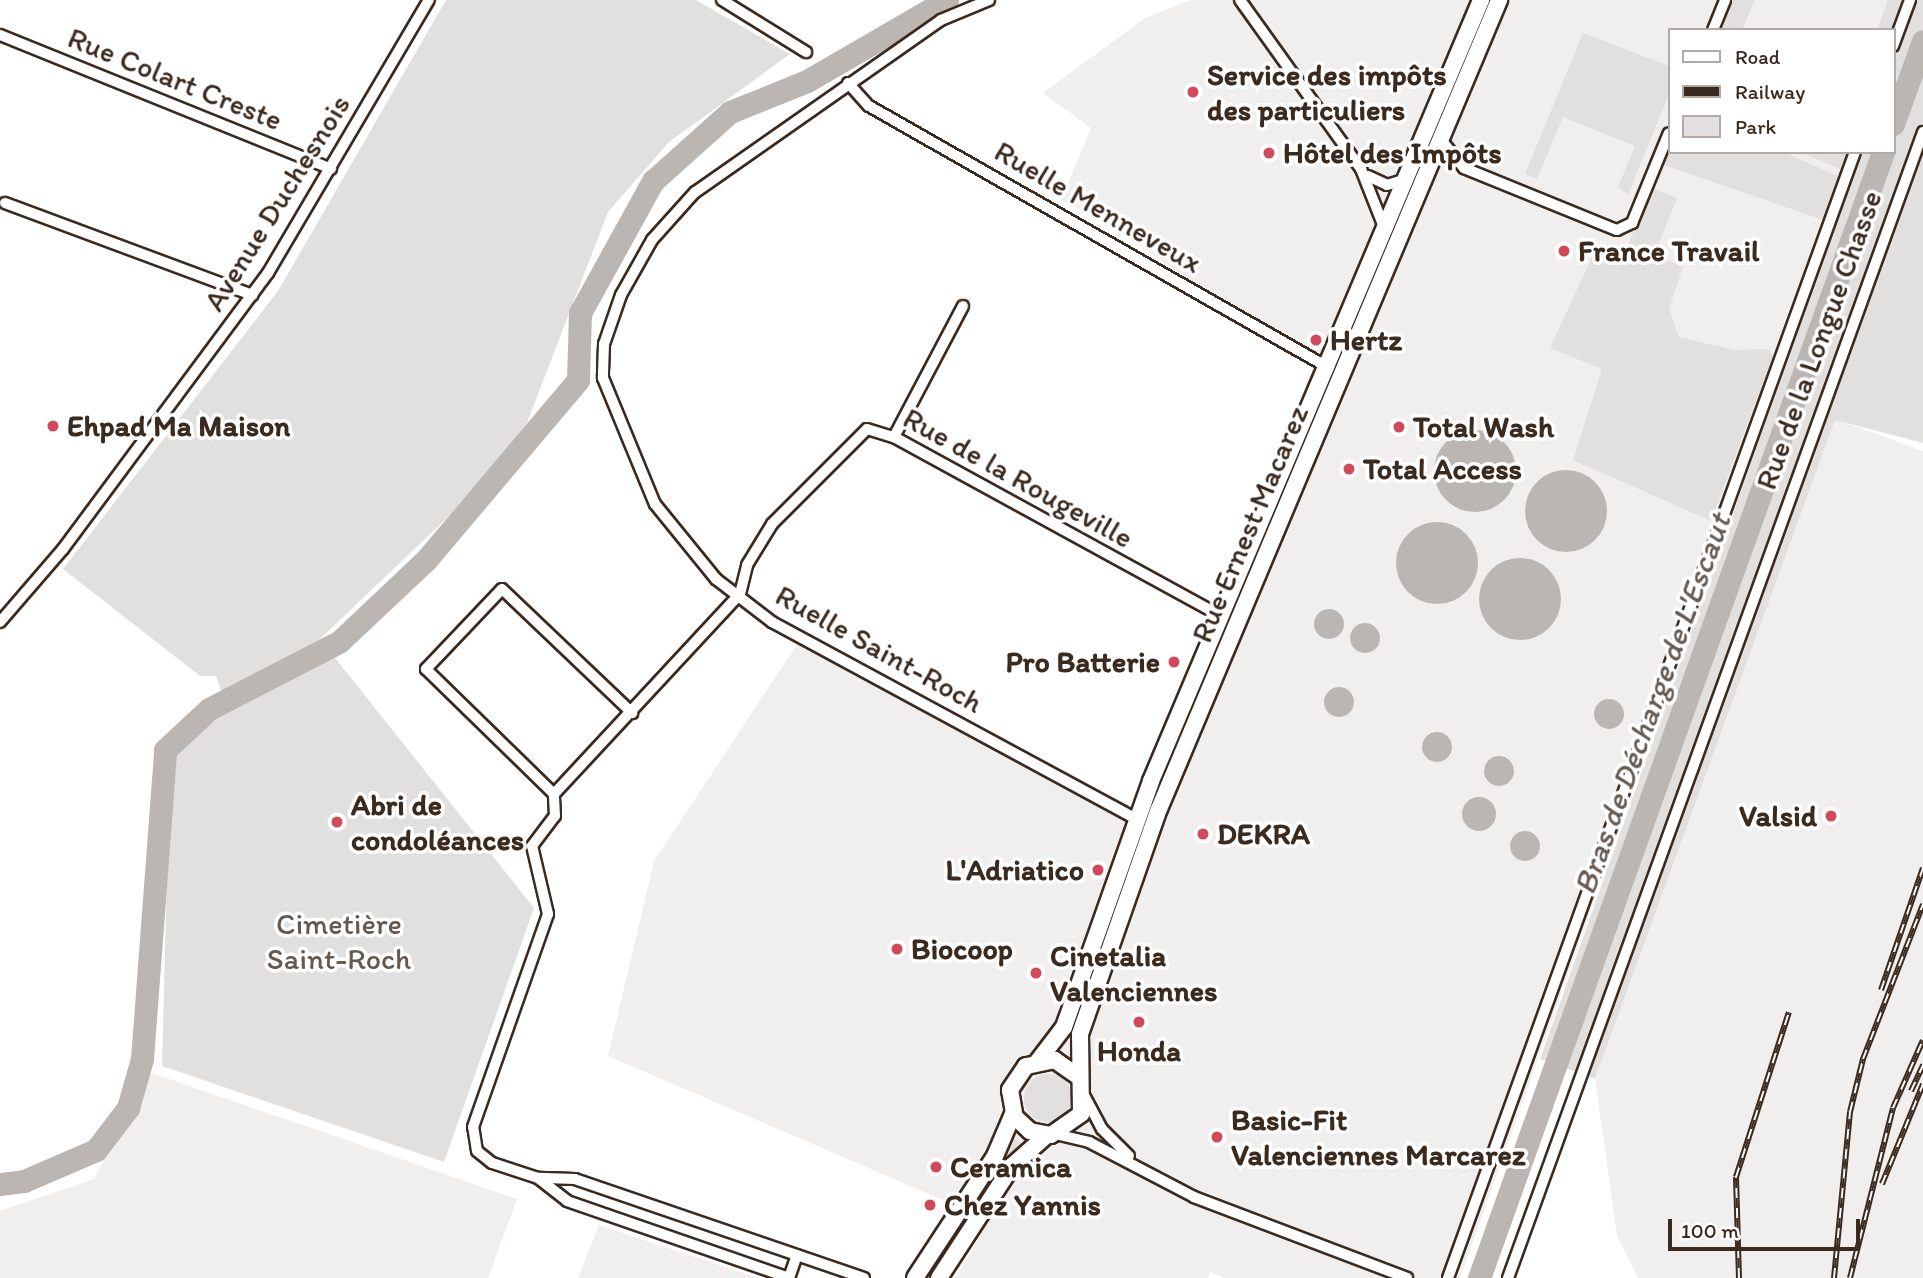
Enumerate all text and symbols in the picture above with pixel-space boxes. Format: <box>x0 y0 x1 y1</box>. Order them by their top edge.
street label: Rue Colart Creste <box>63 20 287 138</box>
legend <box>1668 28 1895 154</box>
text: Road <box>1735 44 1780 69</box>
place label: Service des impôts des particuliers <box>1207 57 1445 127</box>
text: Railway <box>1735 79 1805 104</box>
marker: Service des impôts des particuliers <box>1185 84 1201 100</box>
street label: Avenue Duchesnois <box>196 89 358 317</box>
text: Park <box>1735 114 1776 139</box>
street label: Ruelle Menneveux <box>989 133 1207 281</box>
place label: Hôtel des Impôts <box>1283 135 1502 171</box>
marker: Hôtel des Impôts <box>1261 145 1277 161</box>
street label: Rue de la Longue Chasse <box>1748 185 1890 495</box>
place label: France Travail <box>1578 233 1759 269</box>
marker: France Travail <box>1556 243 1572 259</box>
place label: Hertz <box>1330 322 1402 358</box>
marker: Hertz <box>1308 332 1324 348</box>
street label: Rue de la Rougeville <box>897 400 1139 556</box>
street label: Rue Ernest Macarez <box>1184 400 1316 648</box>
place label: Ehpad Ma Maison <box>67 408 291 444</box>
place label: Total Wash <box>1413 409 1552 445</box>
marker: Ehpad Ma Maison <box>45 418 61 434</box>
marker: Total Wash <box>1391 419 1407 435</box>
place label: Total Access <box>1363 451 1521 487</box>
marker: Total Access <box>1341 461 1357 477</box>
water label: Bras de Décharge de L'Escaut <box>1565 508 1739 900</box>
street label: Ruelle Saint-Roch <box>769 577 989 721</box>
place label: Pro Batterie <box>1004 644 1160 680</box>
marker: Pro Batterie <box>1166 654 1182 670</box>
place label: Abri de condoléances <box>351 787 524 858</box>
place label: Valsid <box>1739 798 1817 834</box>
marker: Valsid <box>1823 808 1839 824</box>
marker: Abri de condoléances <box>329 814 345 830</box>
place label: DEKRA <box>1217 816 1310 852</box>
marker: DEKRA <box>1195 826 1211 842</box>
place label: L'Adriatico <box>945 852 1084 888</box>
marker: L'Adriatico <box>1090 862 1106 878</box>
park label: Cimetière Saint-Roch <box>267 906 411 976</box>
place label: Biocoop <box>911 931 1013 967</box>
place label: Cinetalia Valenciennes <box>1050 938 1217 1009</box>
marker: Biocoop <box>889 941 905 957</box>
marker: Cinetalia Valenciennes <box>1028 965 1044 981</box>
marker: Honda <box>1131 1014 1147 1030</box>
place label: Honda <box>1097 1033 1181 1069</box>
place label: Basic-Fit Valenciennes Marcarez <box>1231 1102 1525 1172</box>
marker: Basic-Fit Valenciennes Marcarez <box>1209 1129 1225 1145</box>
place label: Ceramica <box>950 1149 1072 1185</box>
marker: Ceramica <box>928 1159 944 1175</box>
place label: Chez Yannis <box>944 1187 1099 1223</box>
marker: Chez Yannis <box>922 1197 938 1213</box>
scale bar <box>1671 1204 1864 1248</box>
text: 100 m <box>1681 1218 1739 1243</box>

